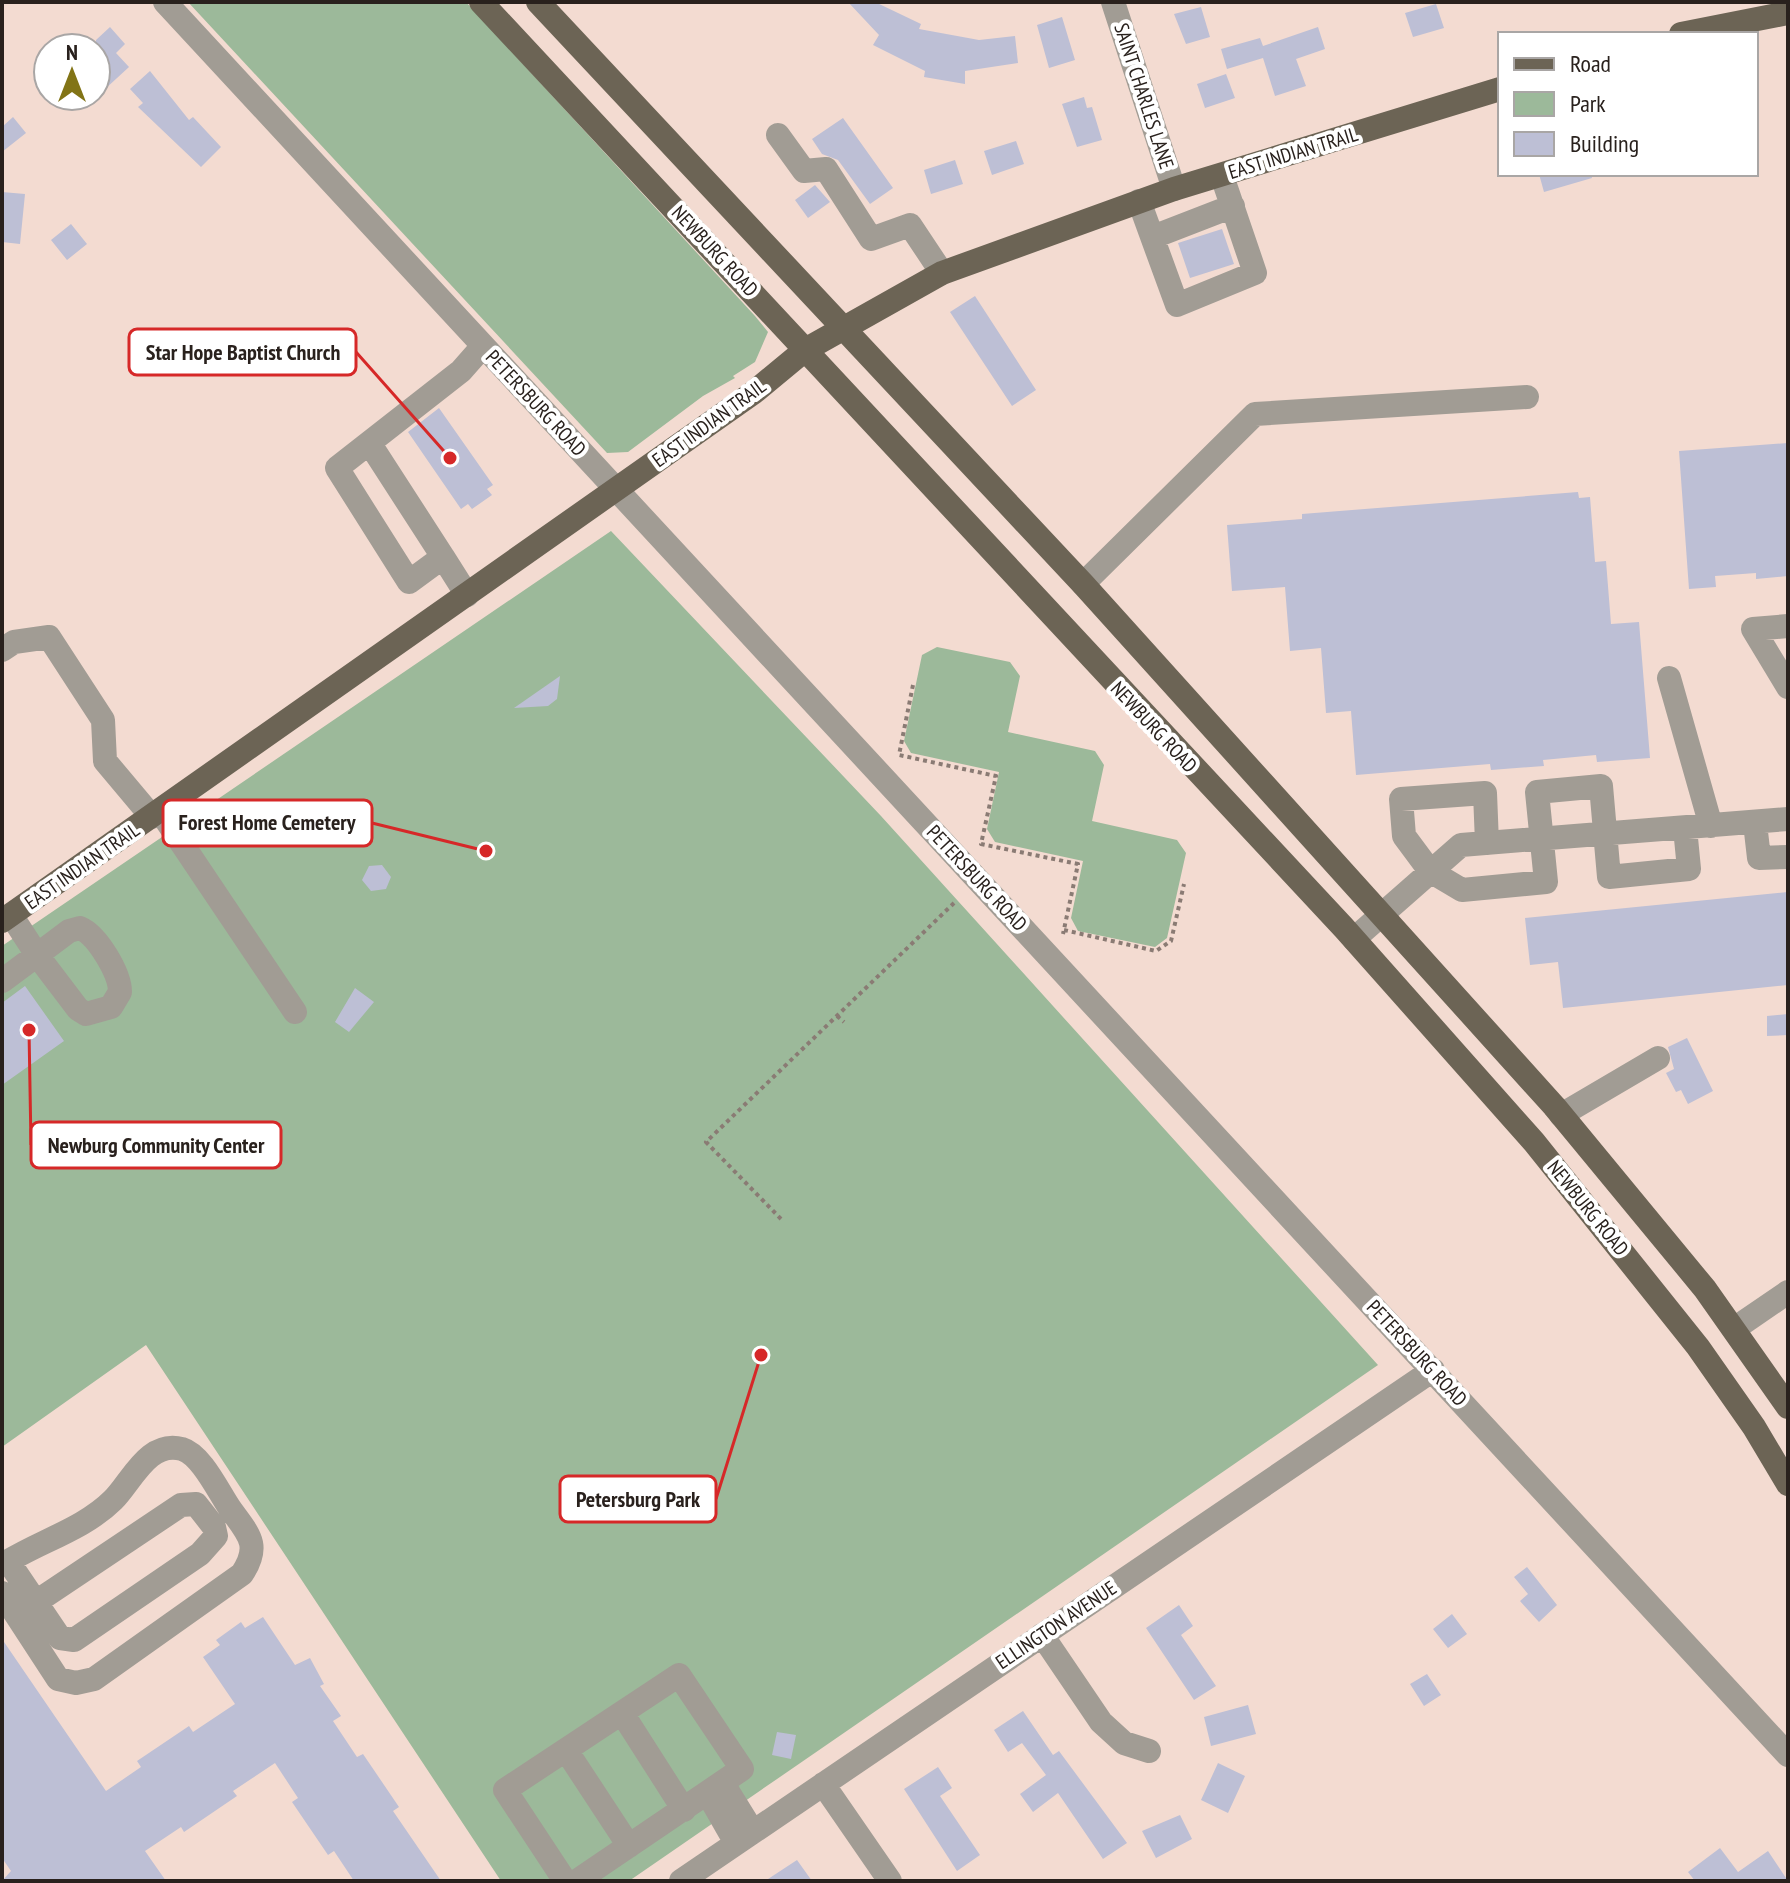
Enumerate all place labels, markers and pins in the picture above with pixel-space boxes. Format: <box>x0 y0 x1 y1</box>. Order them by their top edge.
callout: Star Hope Baptist Church <box>129 329 356 375</box>
callout: Forest Home Cemetery <box>163 800 372 846</box>
callout: Newburg Community Center <box>31 1122 281 1168</box>
callout: Petersburg Park <box>560 1476 716 1522</box>

